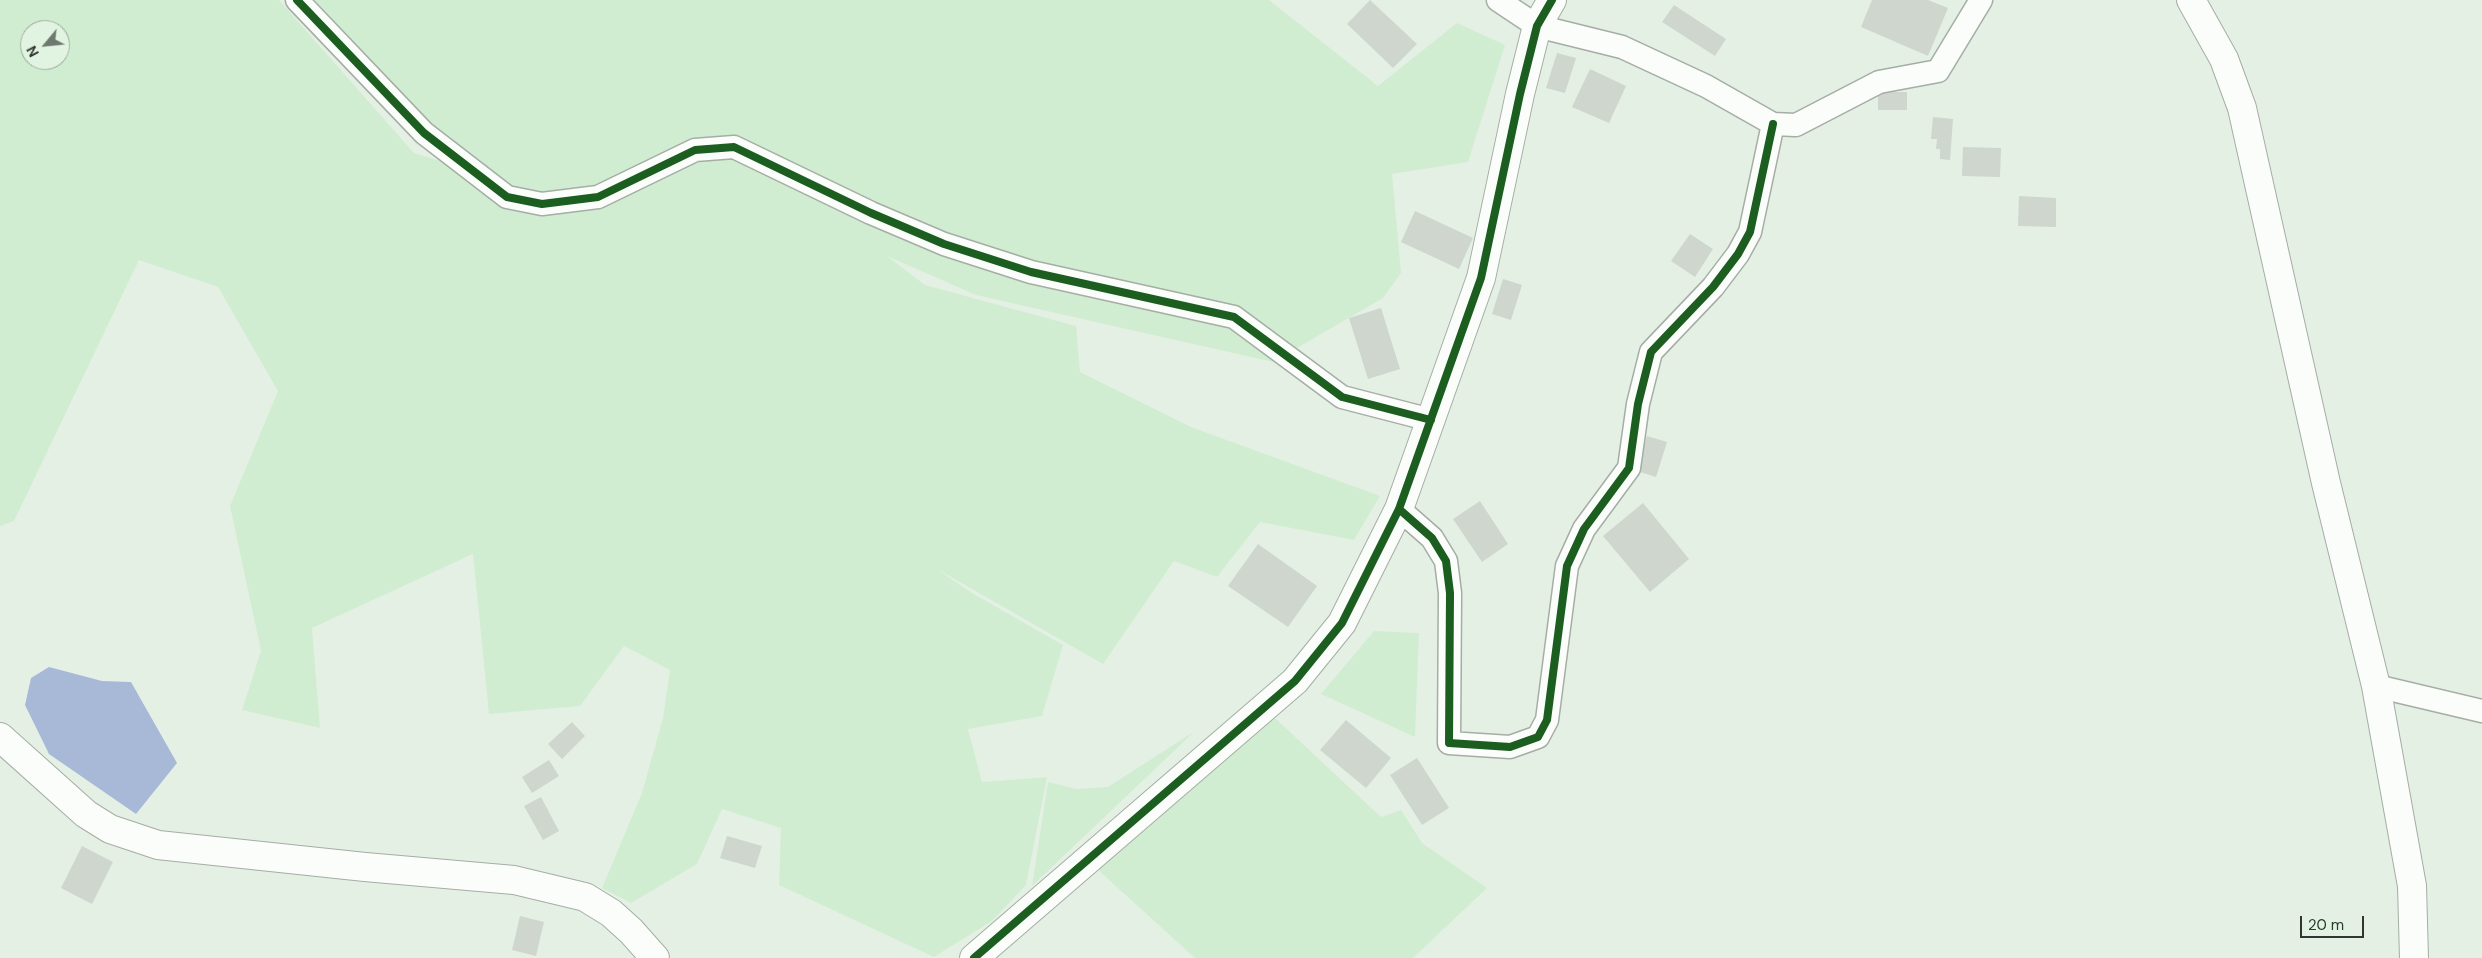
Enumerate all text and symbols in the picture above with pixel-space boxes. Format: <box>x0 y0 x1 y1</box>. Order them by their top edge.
north arrow <box>20 20 70 70</box>
text: N <box>22 43 43 60</box>
scale bar <box>2302 906 2366 938</box>
text: 20 m <box>2308 915 2344 935</box>

